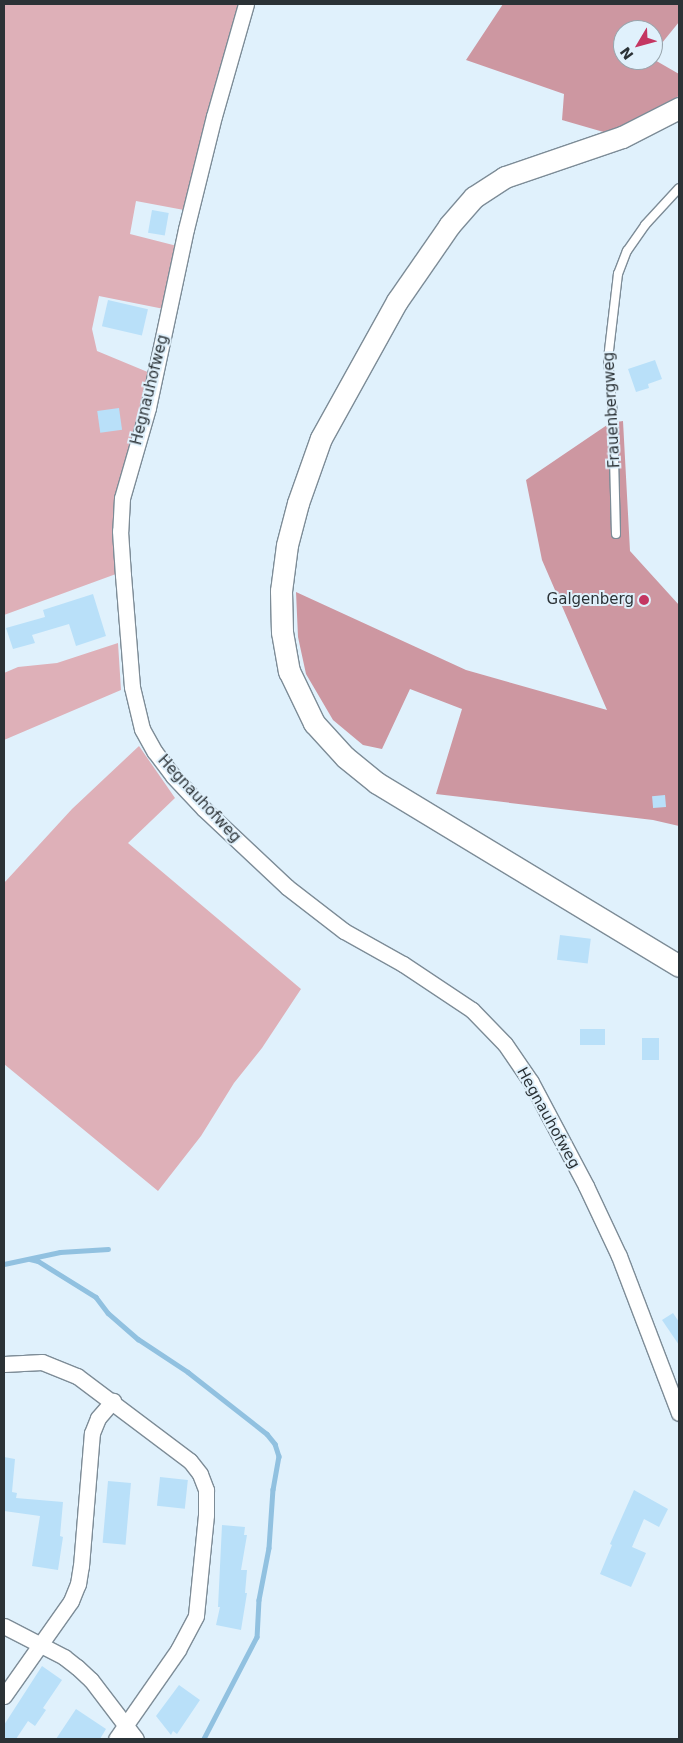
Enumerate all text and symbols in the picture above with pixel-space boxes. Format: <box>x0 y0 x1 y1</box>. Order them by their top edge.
north arrow <box>613 20 663 70</box>
text: N <box>617 44 637 63</box>
street label: Hegnauhofweg <box>128 333 172 447</box>
street label: Frauenbergweg <box>600 351 624 469</box>
place label: Galgenberg <box>547 591 634 609</box>
marker: Galgenberg <box>638 594 650 606</box>
street label: Hegnauhofweg <box>154 752 244 846</box>
street label: Hegnauhofweg <box>513 1064 583 1172</box>

